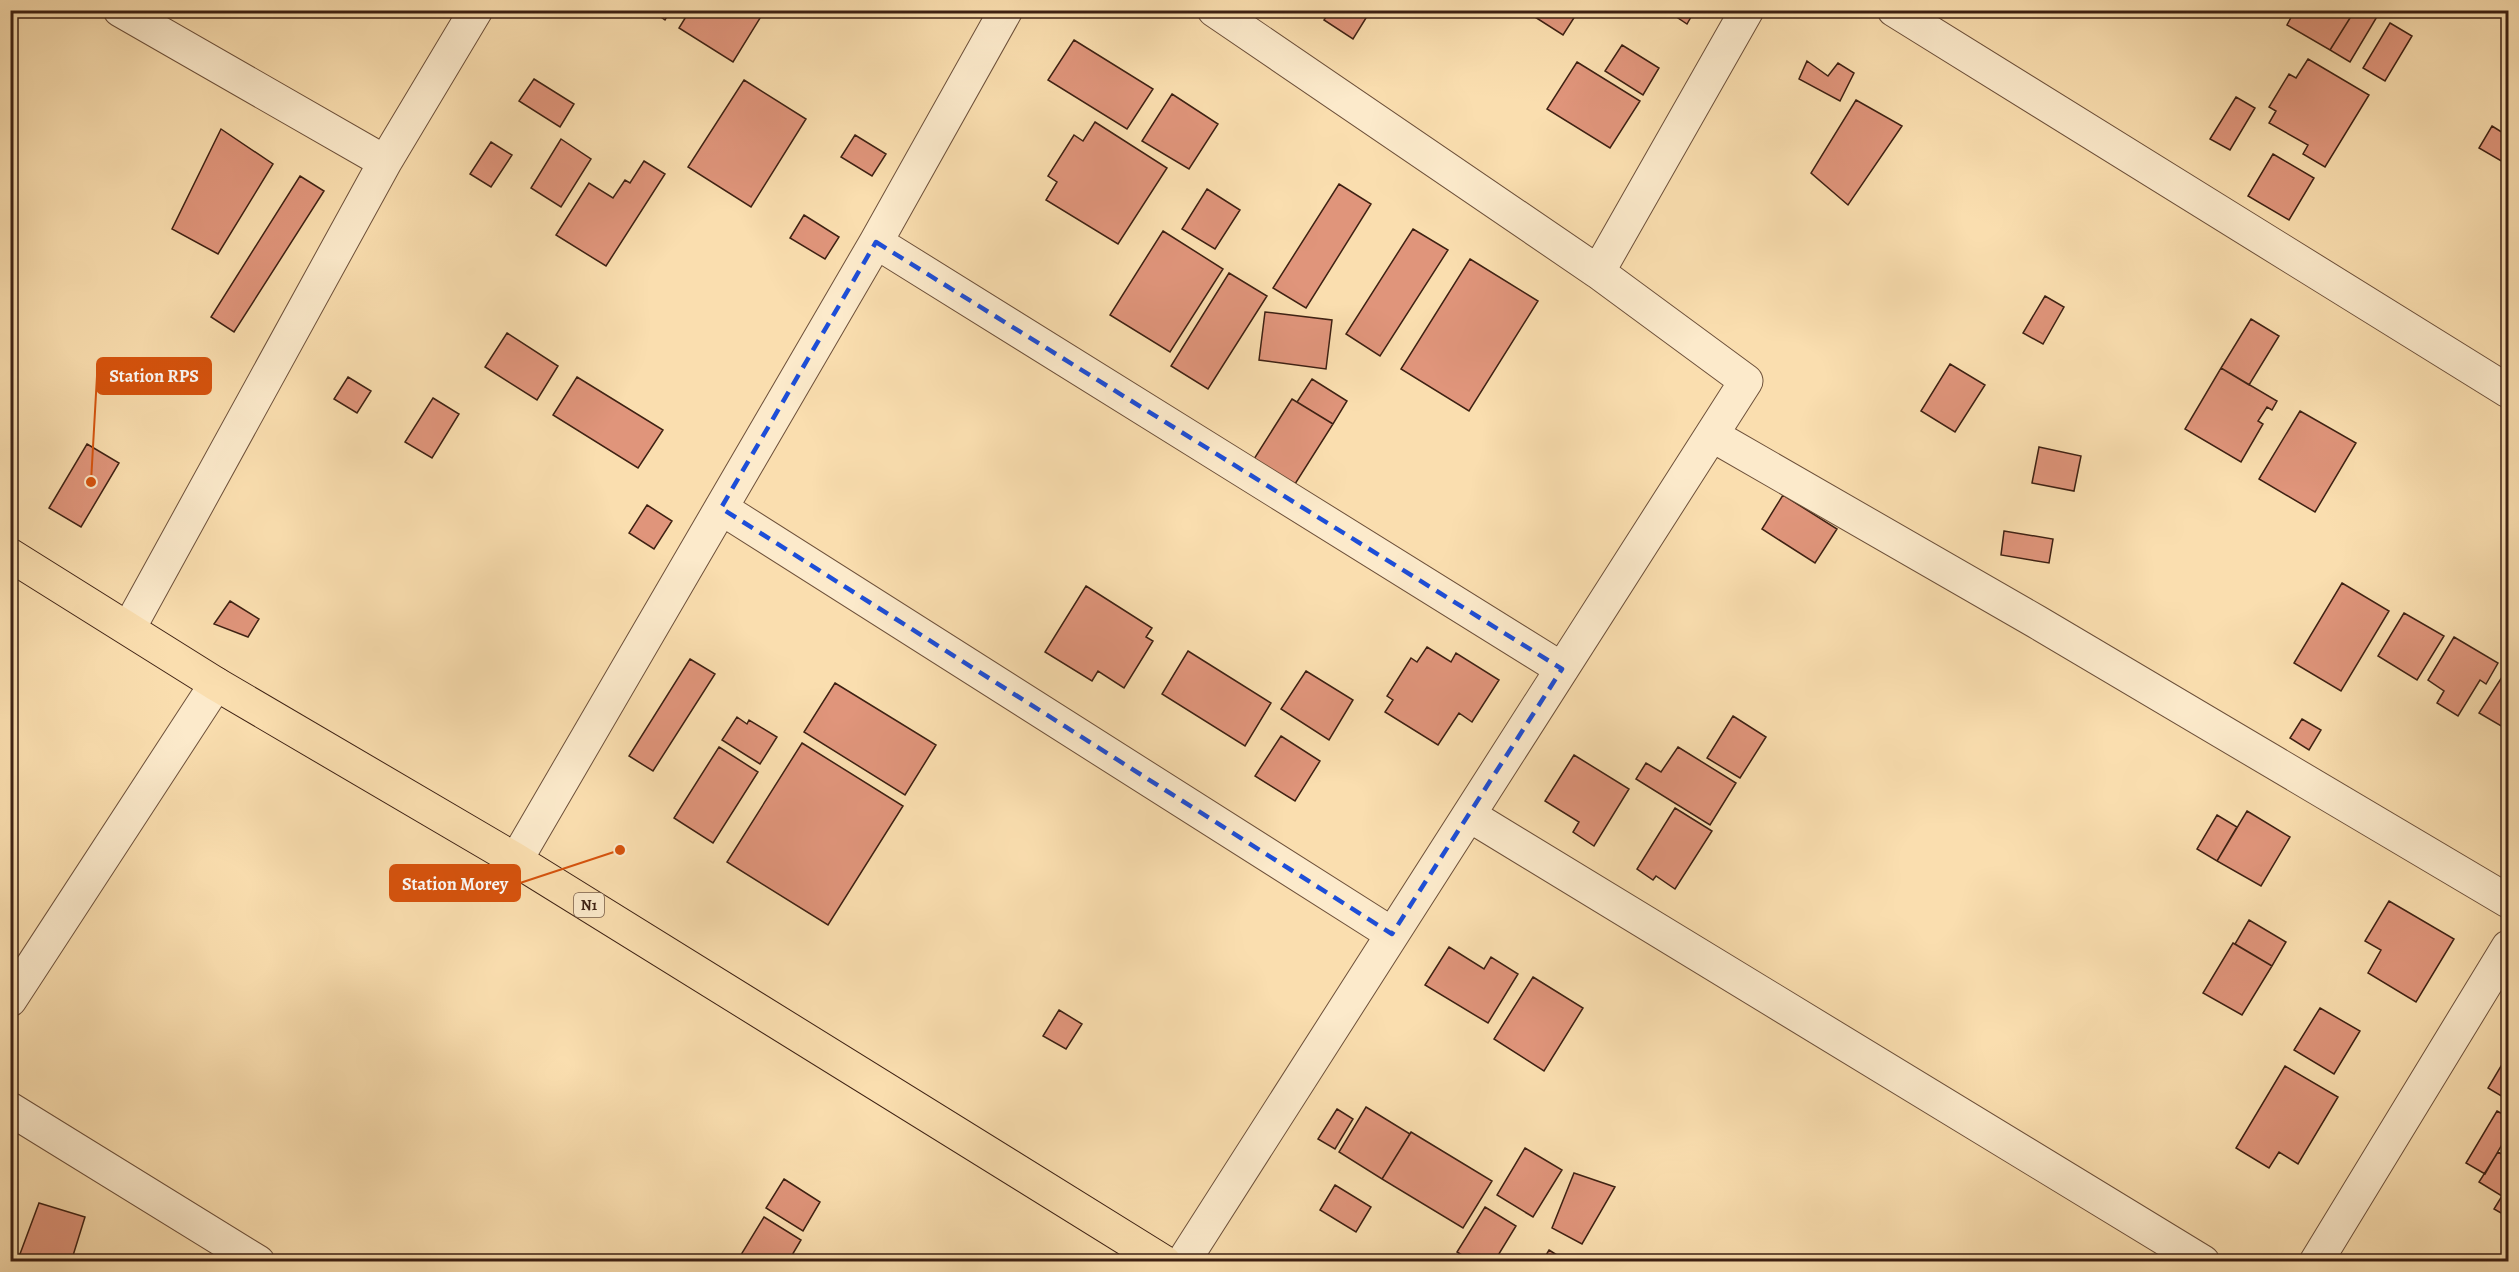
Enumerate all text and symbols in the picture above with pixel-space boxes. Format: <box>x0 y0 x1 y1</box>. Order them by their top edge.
callout: Station RPS <box>97 358 211 394</box>
text: Station RPS <box>109 364 199 388</box>
callout: Station Morey <box>390 865 520 901</box>
text: Station Morey <box>402 872 509 896</box>
road number: N1 <box>574 893 604 917</box>

